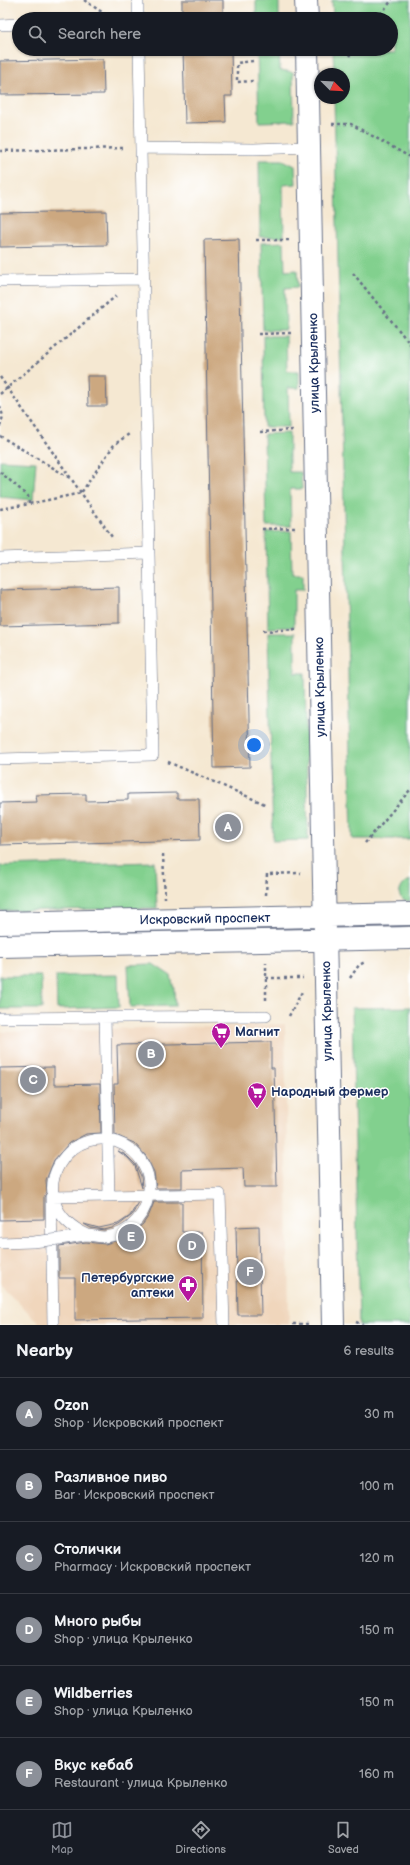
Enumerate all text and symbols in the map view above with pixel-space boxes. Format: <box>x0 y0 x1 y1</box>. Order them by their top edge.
search box <box>12 12 398 56</box>
icon: search <box>26 23 48 45</box>
text: Search here <box>58 25 141 44</box>
north arrow <box>314 68 350 104</box>
street label: улица Крыленко <box>305 313 323 413</box>
street label: улица Крыленко <box>311 637 329 737</box>
your location <box>244 735 264 755</box>
pin: A <box>215 812 241 842</box>
street label: Искровский проспект <box>139 910 271 928</box>
street label: улица Крыленко <box>318 961 336 1061</box>
supermarket icon: Магнит <box>210 1021 232 1049</box>
place label: Магнит <box>235 1024 280 1040</box>
pin: B <box>138 1039 164 1069</box>
pin: C <box>20 1065 46 1095</box>
supermarket icon: Народный фермер <box>246 1081 268 1109</box>
place label: Народный фермер <box>271 1084 389 1100</box>
pin: E <box>118 1222 144 1252</box>
pin: D <box>179 1231 205 1261</box>
pin: F <box>237 1257 263 1287</box>
place label: Петербургские аптеки <box>81 1270 174 1301</box>
pharmacy icon: Петербургские аптеки <box>177 1274 199 1302</box>
text: Nearby <box>16 1341 73 1361</box>
text: 6 results <box>344 1343 394 1359</box>
text: Ozon <box>54 1396 89 1415</box>
text: A <box>25 1406 33 1422</box>
text: 30 m <box>364 1406 394 1422</box>
text: Shop · Искровский проспект <box>54 1415 224 1431</box>
text: Разливное пиво <box>54 1468 167 1487</box>
text: B <box>24 1478 34 1494</box>
text: 100 m <box>359 1478 394 1494</box>
text: Bar · Искровский проспект <box>54 1487 215 1503</box>
text: Столички <box>54 1540 121 1559</box>
text: C <box>24 1550 34 1566</box>
text: 120 m <box>359 1550 394 1566</box>
text: Pharmacy · Искровский проспект <box>54 1559 251 1575</box>
text: Много рыбы <box>54 1612 141 1631</box>
text: D <box>24 1622 34 1638</box>
text: 150 m <box>360 1622 394 1638</box>
text: Shop · улица Крыленко <box>54 1631 192 1647</box>
text: Wildberries <box>54 1684 133 1703</box>
text: E <box>25 1694 33 1710</box>
text: 150 m <box>360 1694 394 1710</box>
text: Shop · улица Крыленко <box>54 1703 192 1719</box>
text: Вкус кебаб <box>54 1756 133 1775</box>
text: F <box>25 1766 33 1782</box>
text: 160 m <box>359 1766 394 1782</box>
text: Restaurant · улица Крыленко <box>54 1775 227 1791</box>
tab: Map <box>51 1819 73 1856</box>
tab: Directions <box>175 1819 226 1856</box>
tab: Saved <box>328 1819 359 1856</box>

